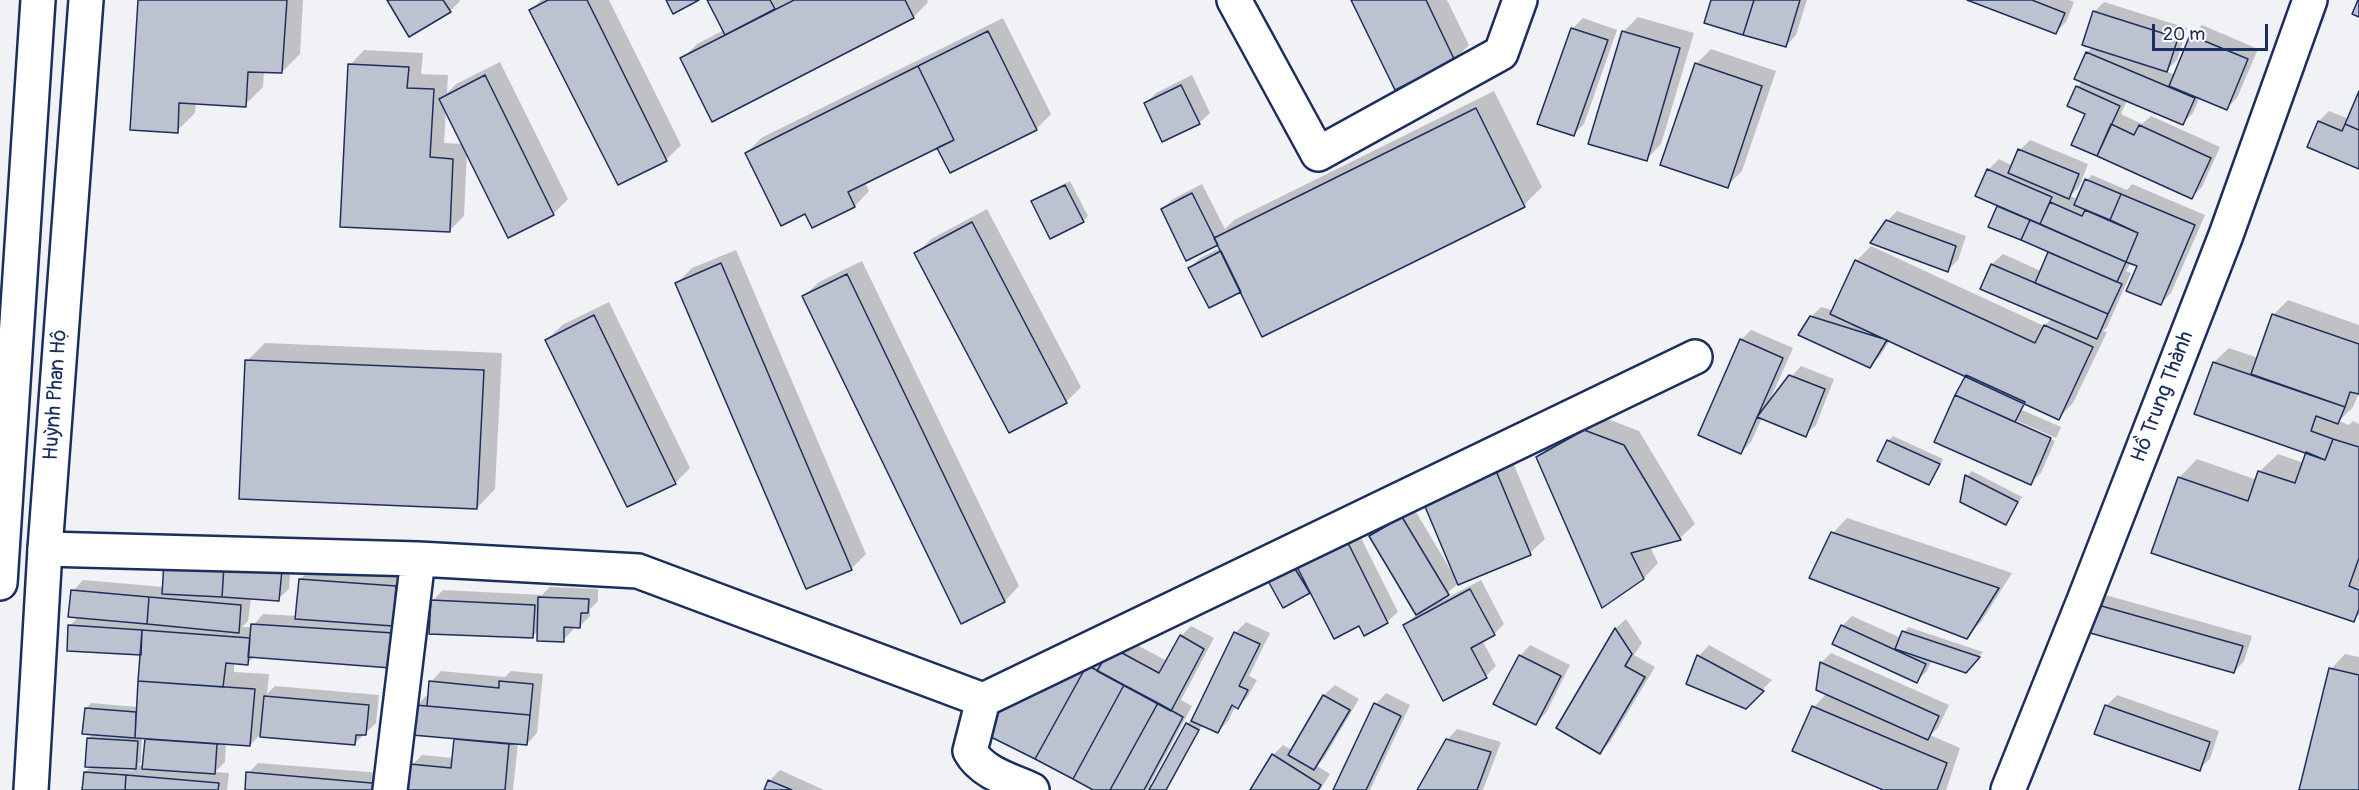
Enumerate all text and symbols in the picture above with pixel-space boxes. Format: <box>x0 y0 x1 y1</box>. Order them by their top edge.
scale bar <box>2155 12 2270 50</box>
text: 20 m <box>2163 23 2205 46</box>
street label: Hồ Trung Thành <box>2126 328 2200 466</box>
street label: Huỳnh Phan Hộ <box>39 329 73 461</box>

